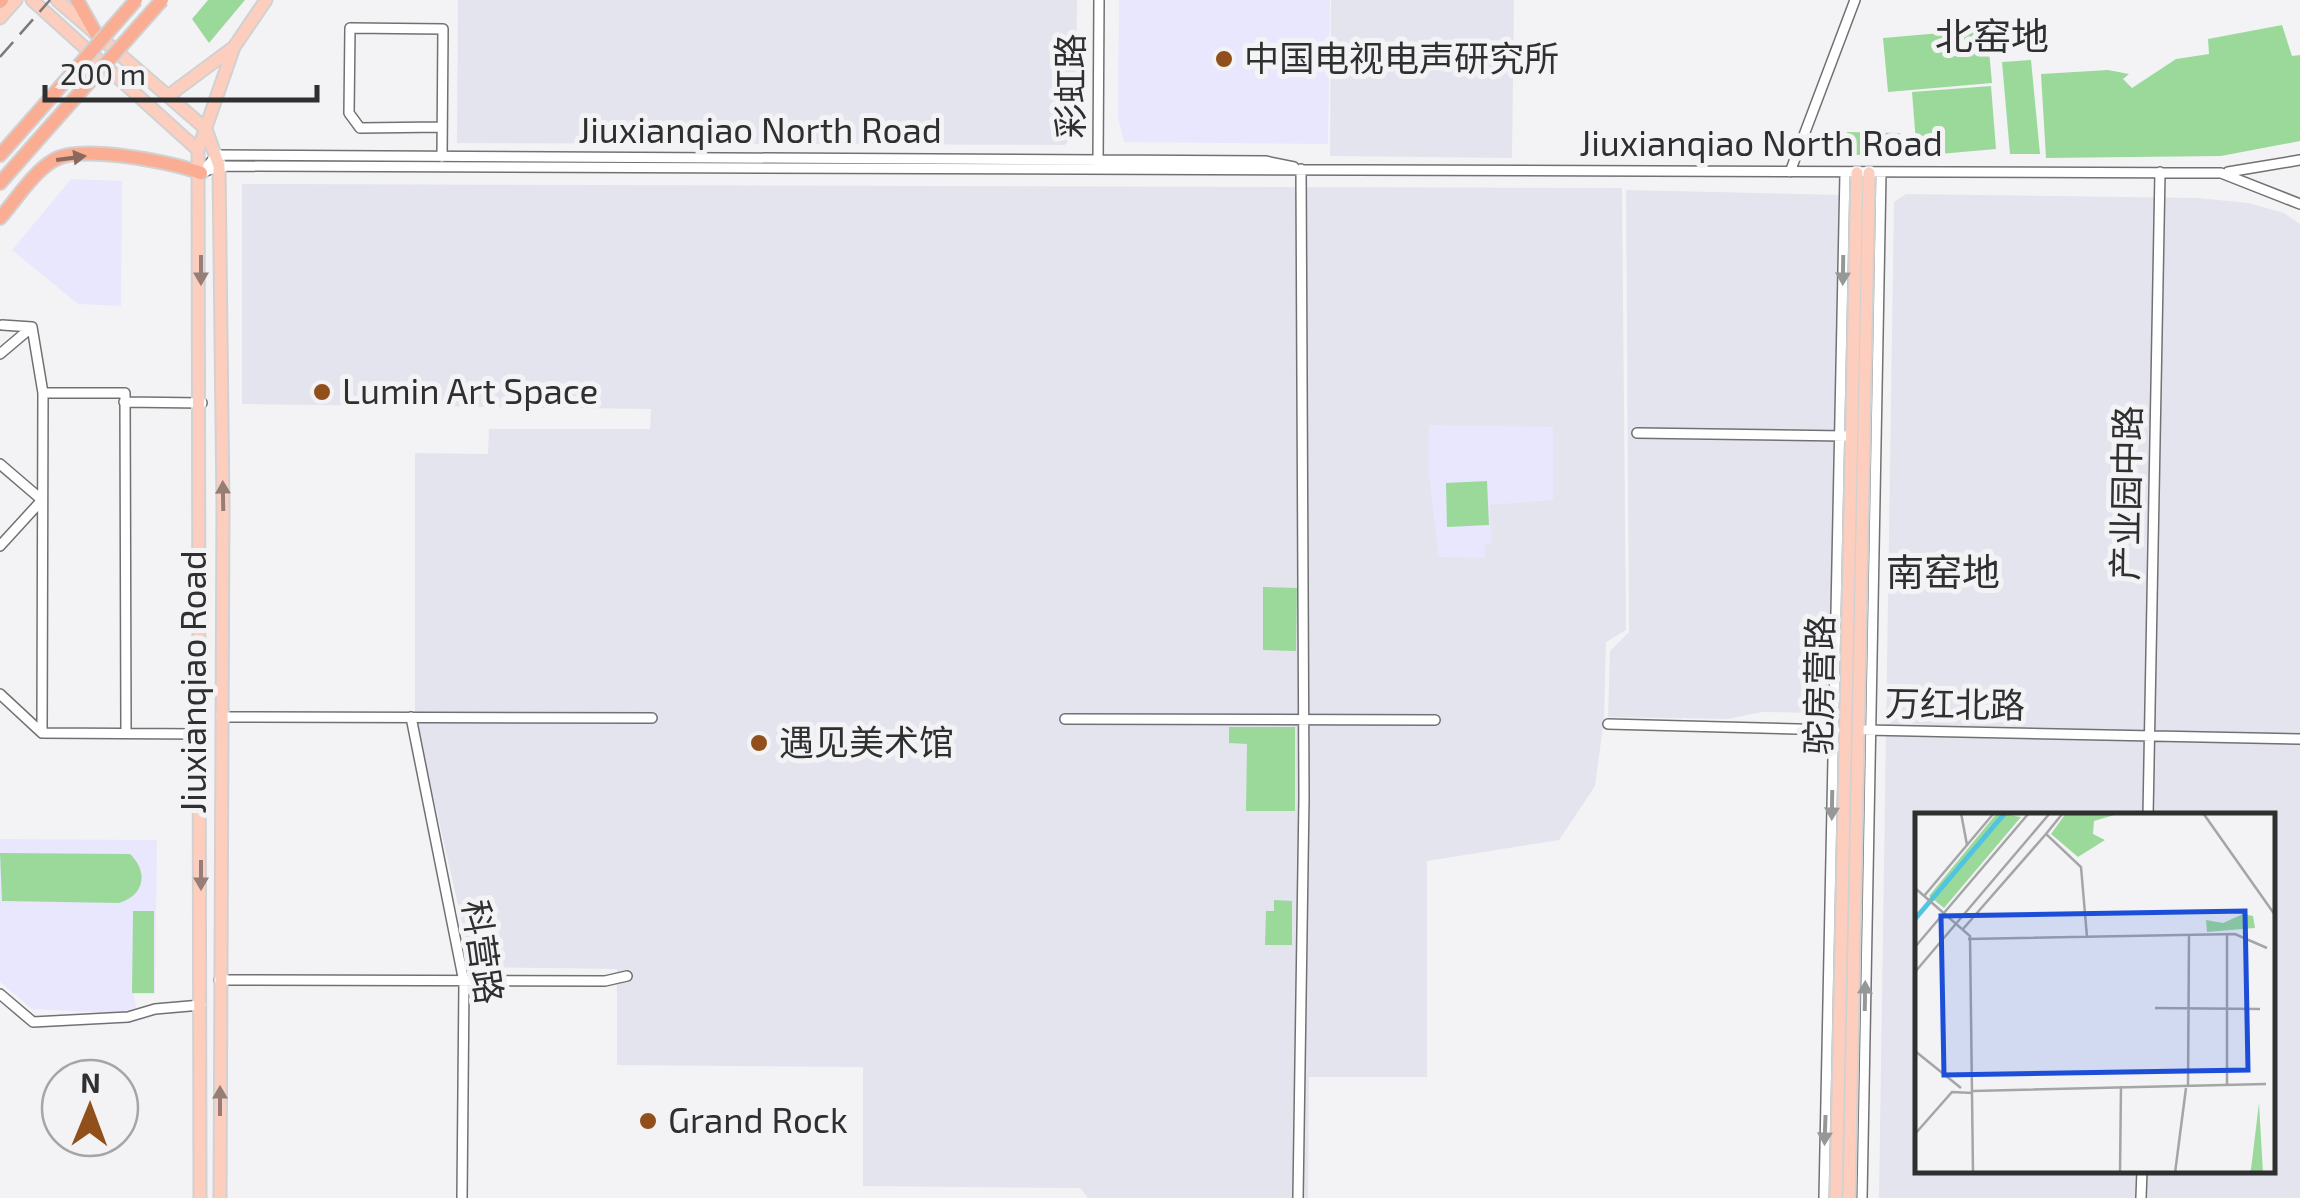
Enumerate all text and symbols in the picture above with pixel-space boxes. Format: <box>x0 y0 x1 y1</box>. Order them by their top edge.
district label: 北窑地 <box>1935 12 2049 58</box>
street label: 彩虹路 <box>1048 33 1090 139</box>
place label: 中国电视电声研究所 <box>1244 36 1559 78</box>
scale bar <box>45 40 318 102</box>
marker: 中国电视电声研究所 <box>1213 48 1235 70</box>
text: 200 m <box>60 55 146 91</box>
street label: Jiuxianqiao North Road <box>578 108 942 150</box>
street label: Jiuxianqiao North Road <box>1579 121 1943 163</box>
one-way arrow <box>56 149 87 165</box>
one-way arrow <box>193 255 209 287</box>
one-way arrow <box>1835 255 1851 287</box>
place label: Lumin Art Space <box>342 369 598 411</box>
marker: Lumin Art Space <box>311 381 333 403</box>
street label: 产业园中路 <box>2102 405 2148 581</box>
one-way arrow <box>215 479 231 511</box>
district label: 南窑地 <box>1886 548 2000 594</box>
street label: Jiuxianqiao Road <box>171 550 213 814</box>
street label: 驼房营路 <box>1796 615 1840 755</box>
street label: 万红北路 <box>1885 681 2025 725</box>
place label: 遇见美术馆 <box>779 720 954 762</box>
marker: 遇见美术馆 <box>748 732 770 754</box>
one-way arrow <box>1824 790 1840 822</box>
inset map <box>1915 813 2275 1173</box>
one-way arrow <box>193 860 209 892</box>
street label: 科营路 <box>456 897 512 1007</box>
one-way arrow <box>1857 979 1873 1011</box>
north arrow <box>40 1058 140 1158</box>
text: N <box>80 1065 101 1099</box>
one-way arrow <box>212 1084 228 1116</box>
place label: Grand Rock <box>668 1098 848 1140</box>
marker: Grand Rock <box>637 1110 659 1132</box>
one-way arrow <box>1816 1114 1832 1146</box>

